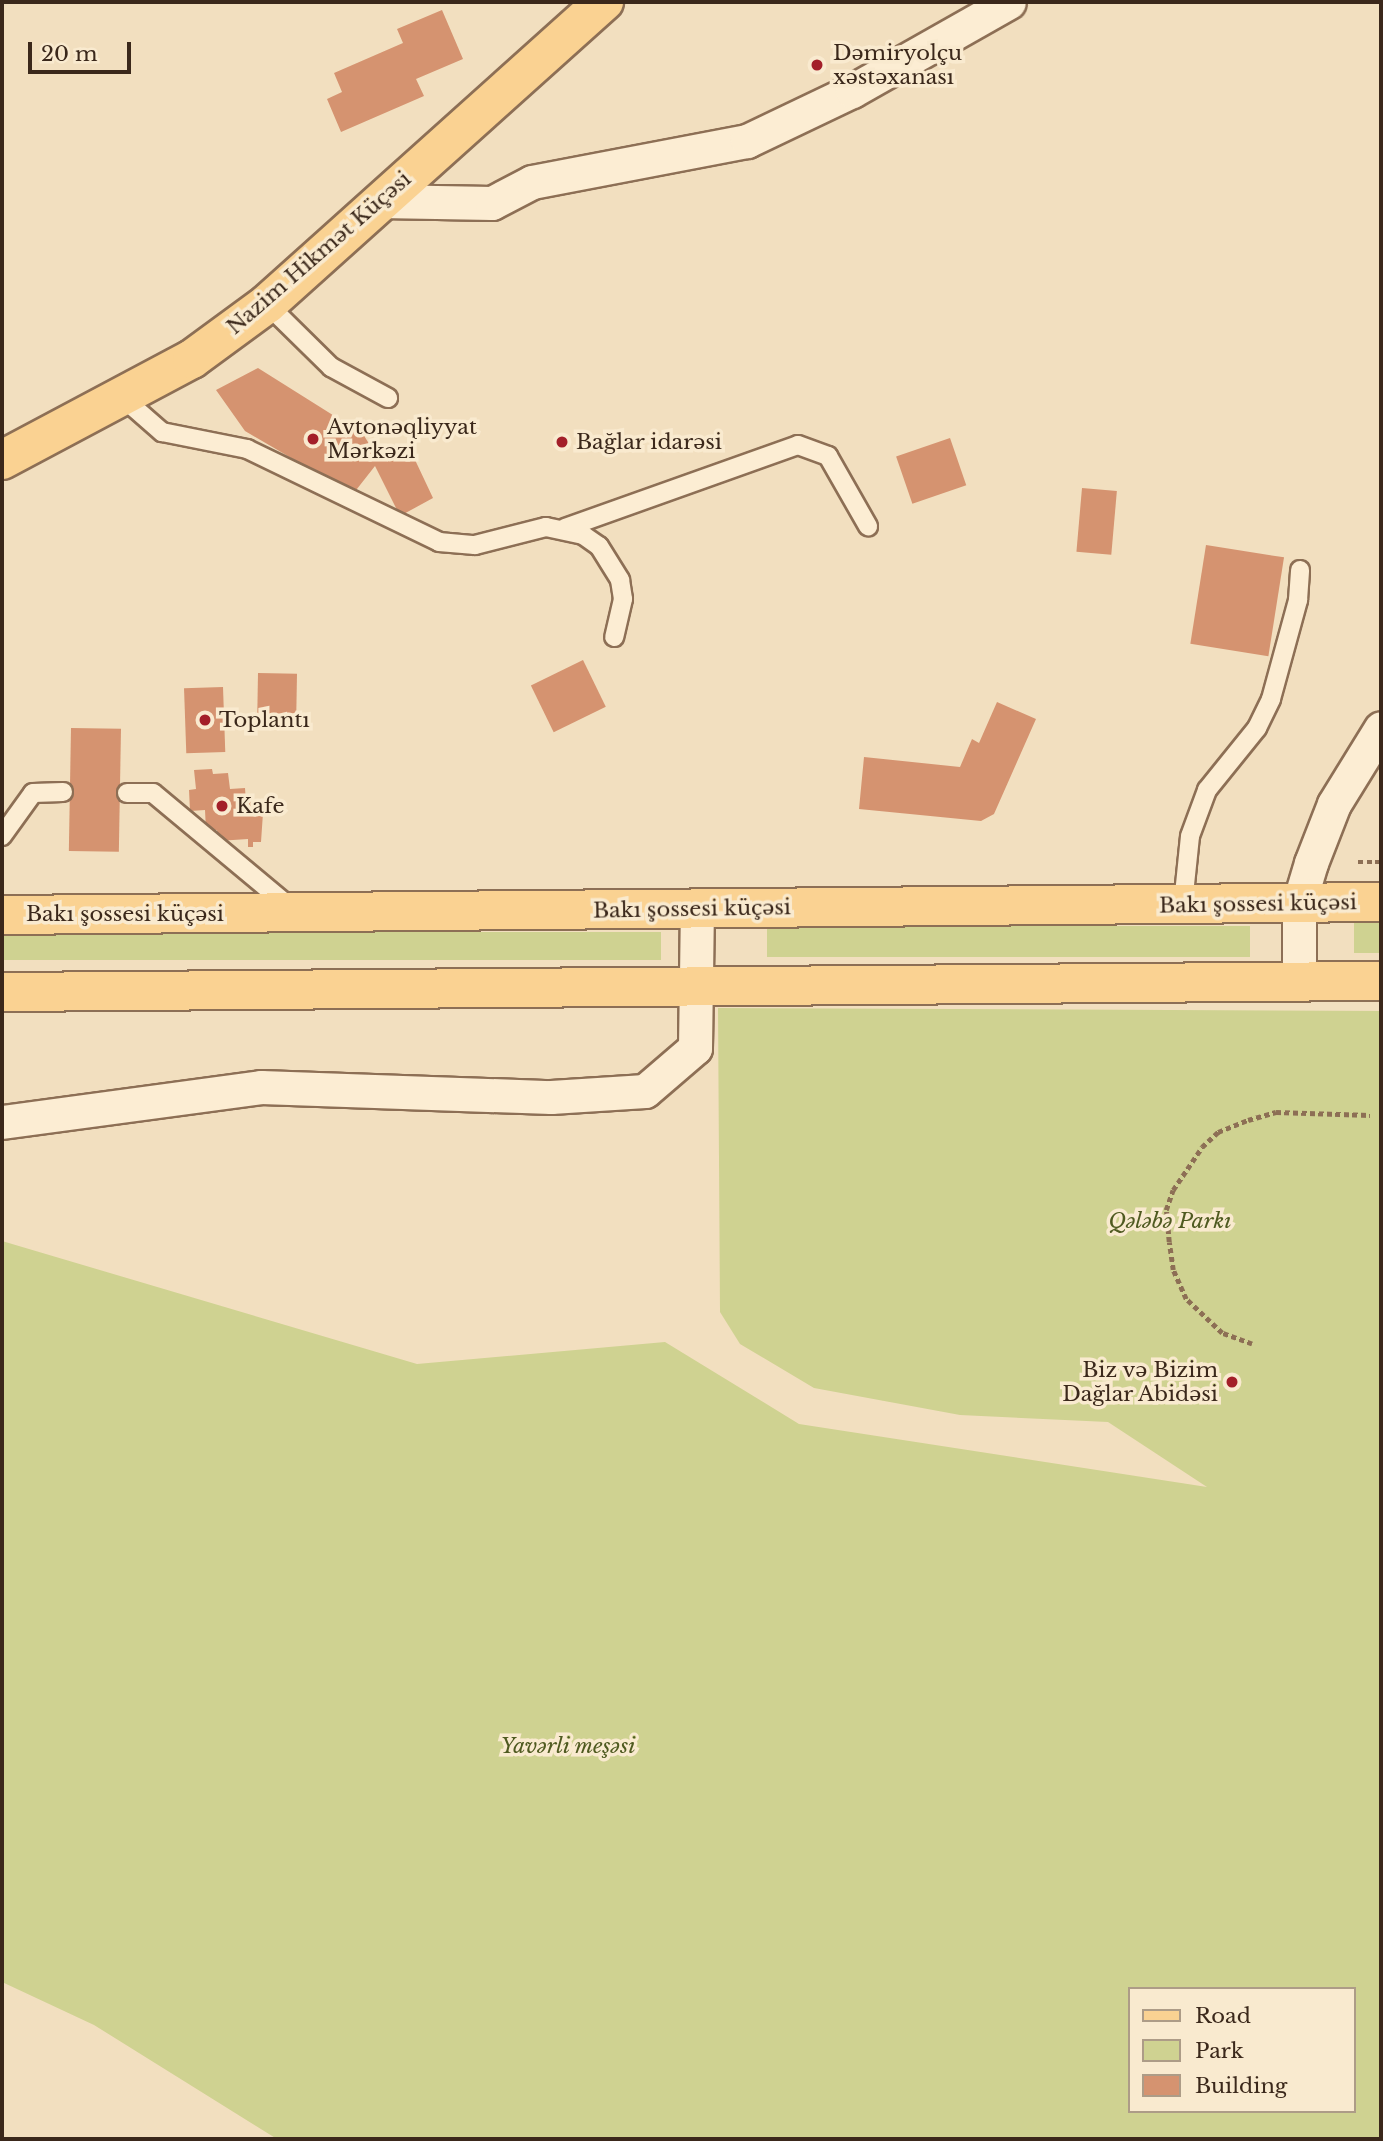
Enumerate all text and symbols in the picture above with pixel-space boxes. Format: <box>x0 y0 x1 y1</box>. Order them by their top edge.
scale bar <box>32 28 135 72</box>
place label: Dəmiryolçu xəstəxanası <box>833 40 962 90</box>
text: 20 m <box>41 41 98 67</box>
marker: Dəmiryolçu xəstəxanası <box>807 55 827 75</box>
street label: Nazim Hikmət Küçəsi <box>222 166 416 340</box>
place label: Avtonəqliyyat Mərkəzi <box>327 414 477 464</box>
place label: Bağlar idarəsi <box>576 429 723 455</box>
marker: Avtonəqliyyat Mərkəzi <box>305 431 321 447</box>
marker: Bağlar idarəsi <box>554 434 570 450</box>
place label: Toplantı <box>219 707 310 733</box>
marker: Toplantı <box>197 712 213 728</box>
place label: Kafe <box>236 793 284 819</box>
marker: Kafe <box>214 798 230 814</box>
street label: Bakı şossesi küçəsi <box>1159 890 1357 918</box>
street label: Bakı şossesi küçəsi <box>593 895 791 923</box>
street label: Bakı şossesi küçəsi <box>26 901 224 927</box>
park label: Qələbə Parkı <box>1109 1208 1231 1234</box>
place label: Biz və Bizim Dağlar Abidəsi <box>1061 1357 1218 1407</box>
marker: Biz və Bizim Dağlar Abidəsi <box>1224 1374 1240 1390</box>
park label: Yavərli meşəsi <box>500 1733 636 1759</box>
legend <box>1128 1987 1355 2113</box>
text: Road <box>1195 2003 1251 2029</box>
text: Park <box>1195 2038 1244 2064</box>
text: Building <box>1195 2073 1287 2099</box>

